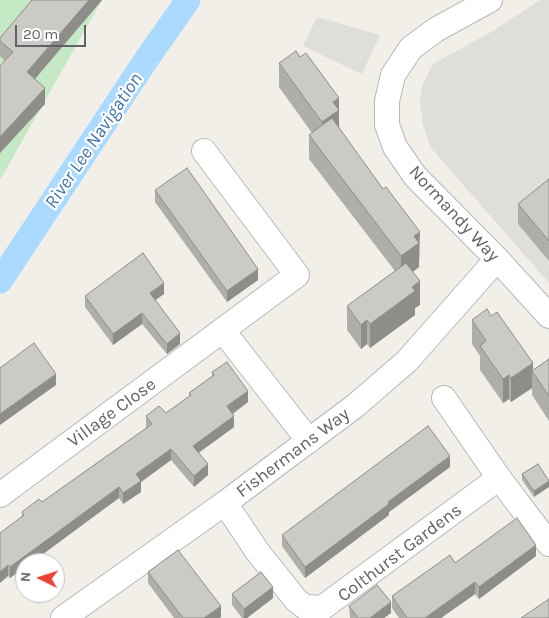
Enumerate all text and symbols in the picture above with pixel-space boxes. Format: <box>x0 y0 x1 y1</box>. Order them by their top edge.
scale bar <box>18 15 89 47</box>
text: 20 m <box>23 25 58 43</box>
water label: River Lee Navigation <box>40 69 148 213</box>
street label: Normandy Way <box>404 162 504 266</box>
street label: Village Close <box>64 374 160 452</box>
street label: Fishermans Way <box>232 403 354 503</box>
street label: Colthurst Gardens <box>334 499 466 607</box>
north arrow <box>15 553 65 603</box>
text: N <box>17 571 34 583</box>

